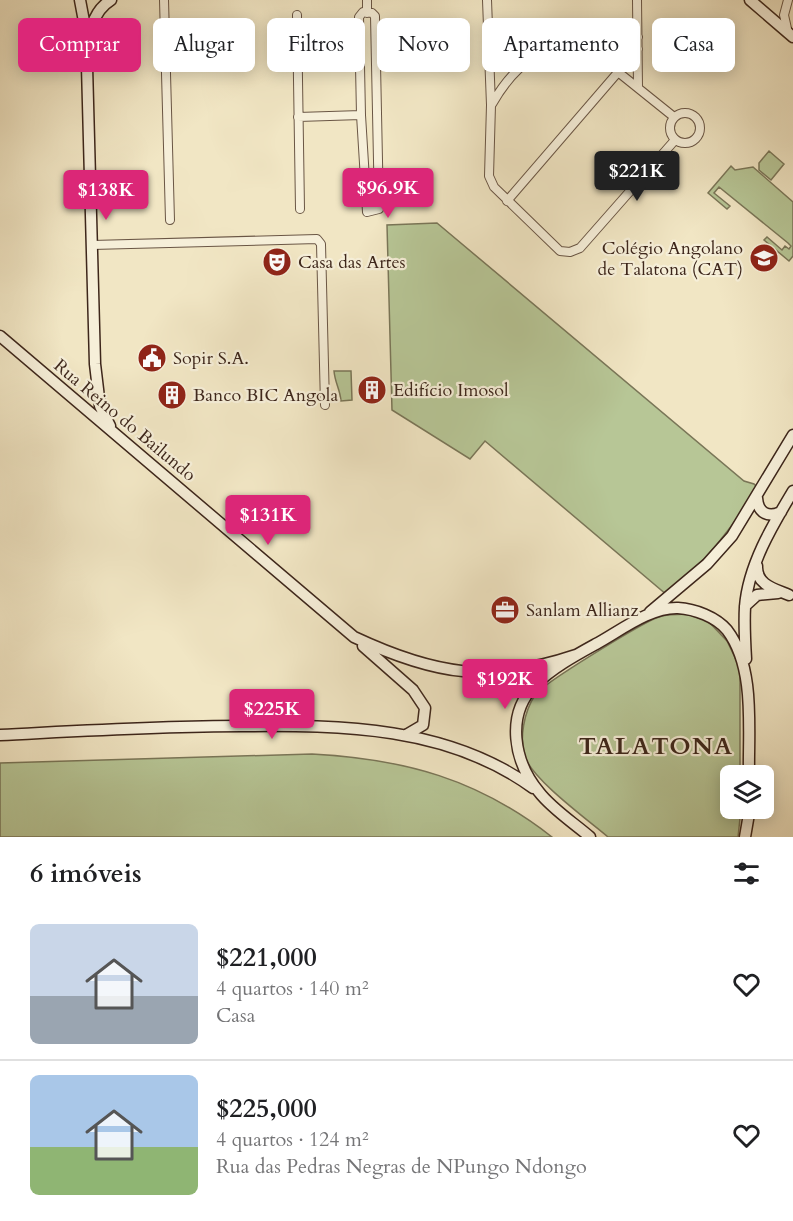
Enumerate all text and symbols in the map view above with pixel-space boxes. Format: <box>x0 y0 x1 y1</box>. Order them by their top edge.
chip: Comprar <box>18 18 141 72</box>
chip: Alugar <box>153 18 255 72</box>
chip: Filtros <box>267 18 365 72</box>
chip: Novo <box>377 18 470 72</box>
chip: Apartamento <box>482 18 640 72</box>
chip: Casa <box>652 18 735 72</box>
pin: $221K <box>595 151 679 202</box>
text: $221K <box>608 157 666 184</box>
pin: $96.9K <box>339 168 437 219</box>
pin: $138K <box>64 170 148 221</box>
text: $96.9K <box>357 174 419 201</box>
text: $138K <box>77 176 135 203</box>
place label: Colégio Angolano de Talatona (CAT) <box>598 236 743 282</box>
school or university icon: Colégio Angolano de Talatona (CAT) <box>748 242 780 274</box>
theatre icon: Casa das Artes <box>261 246 293 278</box>
place label: Casa das Artes <box>298 250 406 275</box>
public building icon: Sopir S.A. <box>136 342 168 374</box>
place label: Sopir S.A. <box>173 346 249 371</box>
street label: Rua Reino do Bailundo <box>48 353 201 488</box>
building icon: Edifício Imosol <box>356 374 388 406</box>
place label: Edifício Imosol <box>393 378 509 403</box>
building icon: Banco BIC Angola <box>156 379 188 411</box>
place label: Banco BIC Angola <box>193 383 338 408</box>
pin: $131K <box>226 495 310 546</box>
text: $131K <box>239 501 297 528</box>
office icon: Sanlam Allianz <box>489 594 521 626</box>
place label: Sanlam Allianz <box>526 598 639 623</box>
pin: $192K <box>463 659 547 710</box>
text: $192K <box>476 665 534 692</box>
pin: $225K <box>230 689 314 740</box>
text: $225K <box>243 695 301 722</box>
district label: TALATONA <box>579 730 733 763</box>
map controls <box>720 765 774 819</box>
button: layers <box>720 765 774 819</box>
text: 6 imóveis <box>30 856 142 891</box>
icon: filters <box>730 857 763 890</box>
text: $221,000 <box>216 940 317 975</box>
icon: home <box>78 948 150 1020</box>
icon: heart <box>730 968 763 1001</box>
text: 4 quartos · 140 m² <box>216 975 369 1002</box>
text: Casa <box>216 1002 255 1029</box>
text: $225,000 <box>216 1091 317 1126</box>
icon: home <box>78 1099 150 1171</box>
icon: heart <box>730 1119 763 1152</box>
text: 4 quartos · 124 m² <box>216 1126 369 1153</box>
text: Rua das Pedras Negras de NPungo Ndongo <box>216 1153 587 1180</box>

